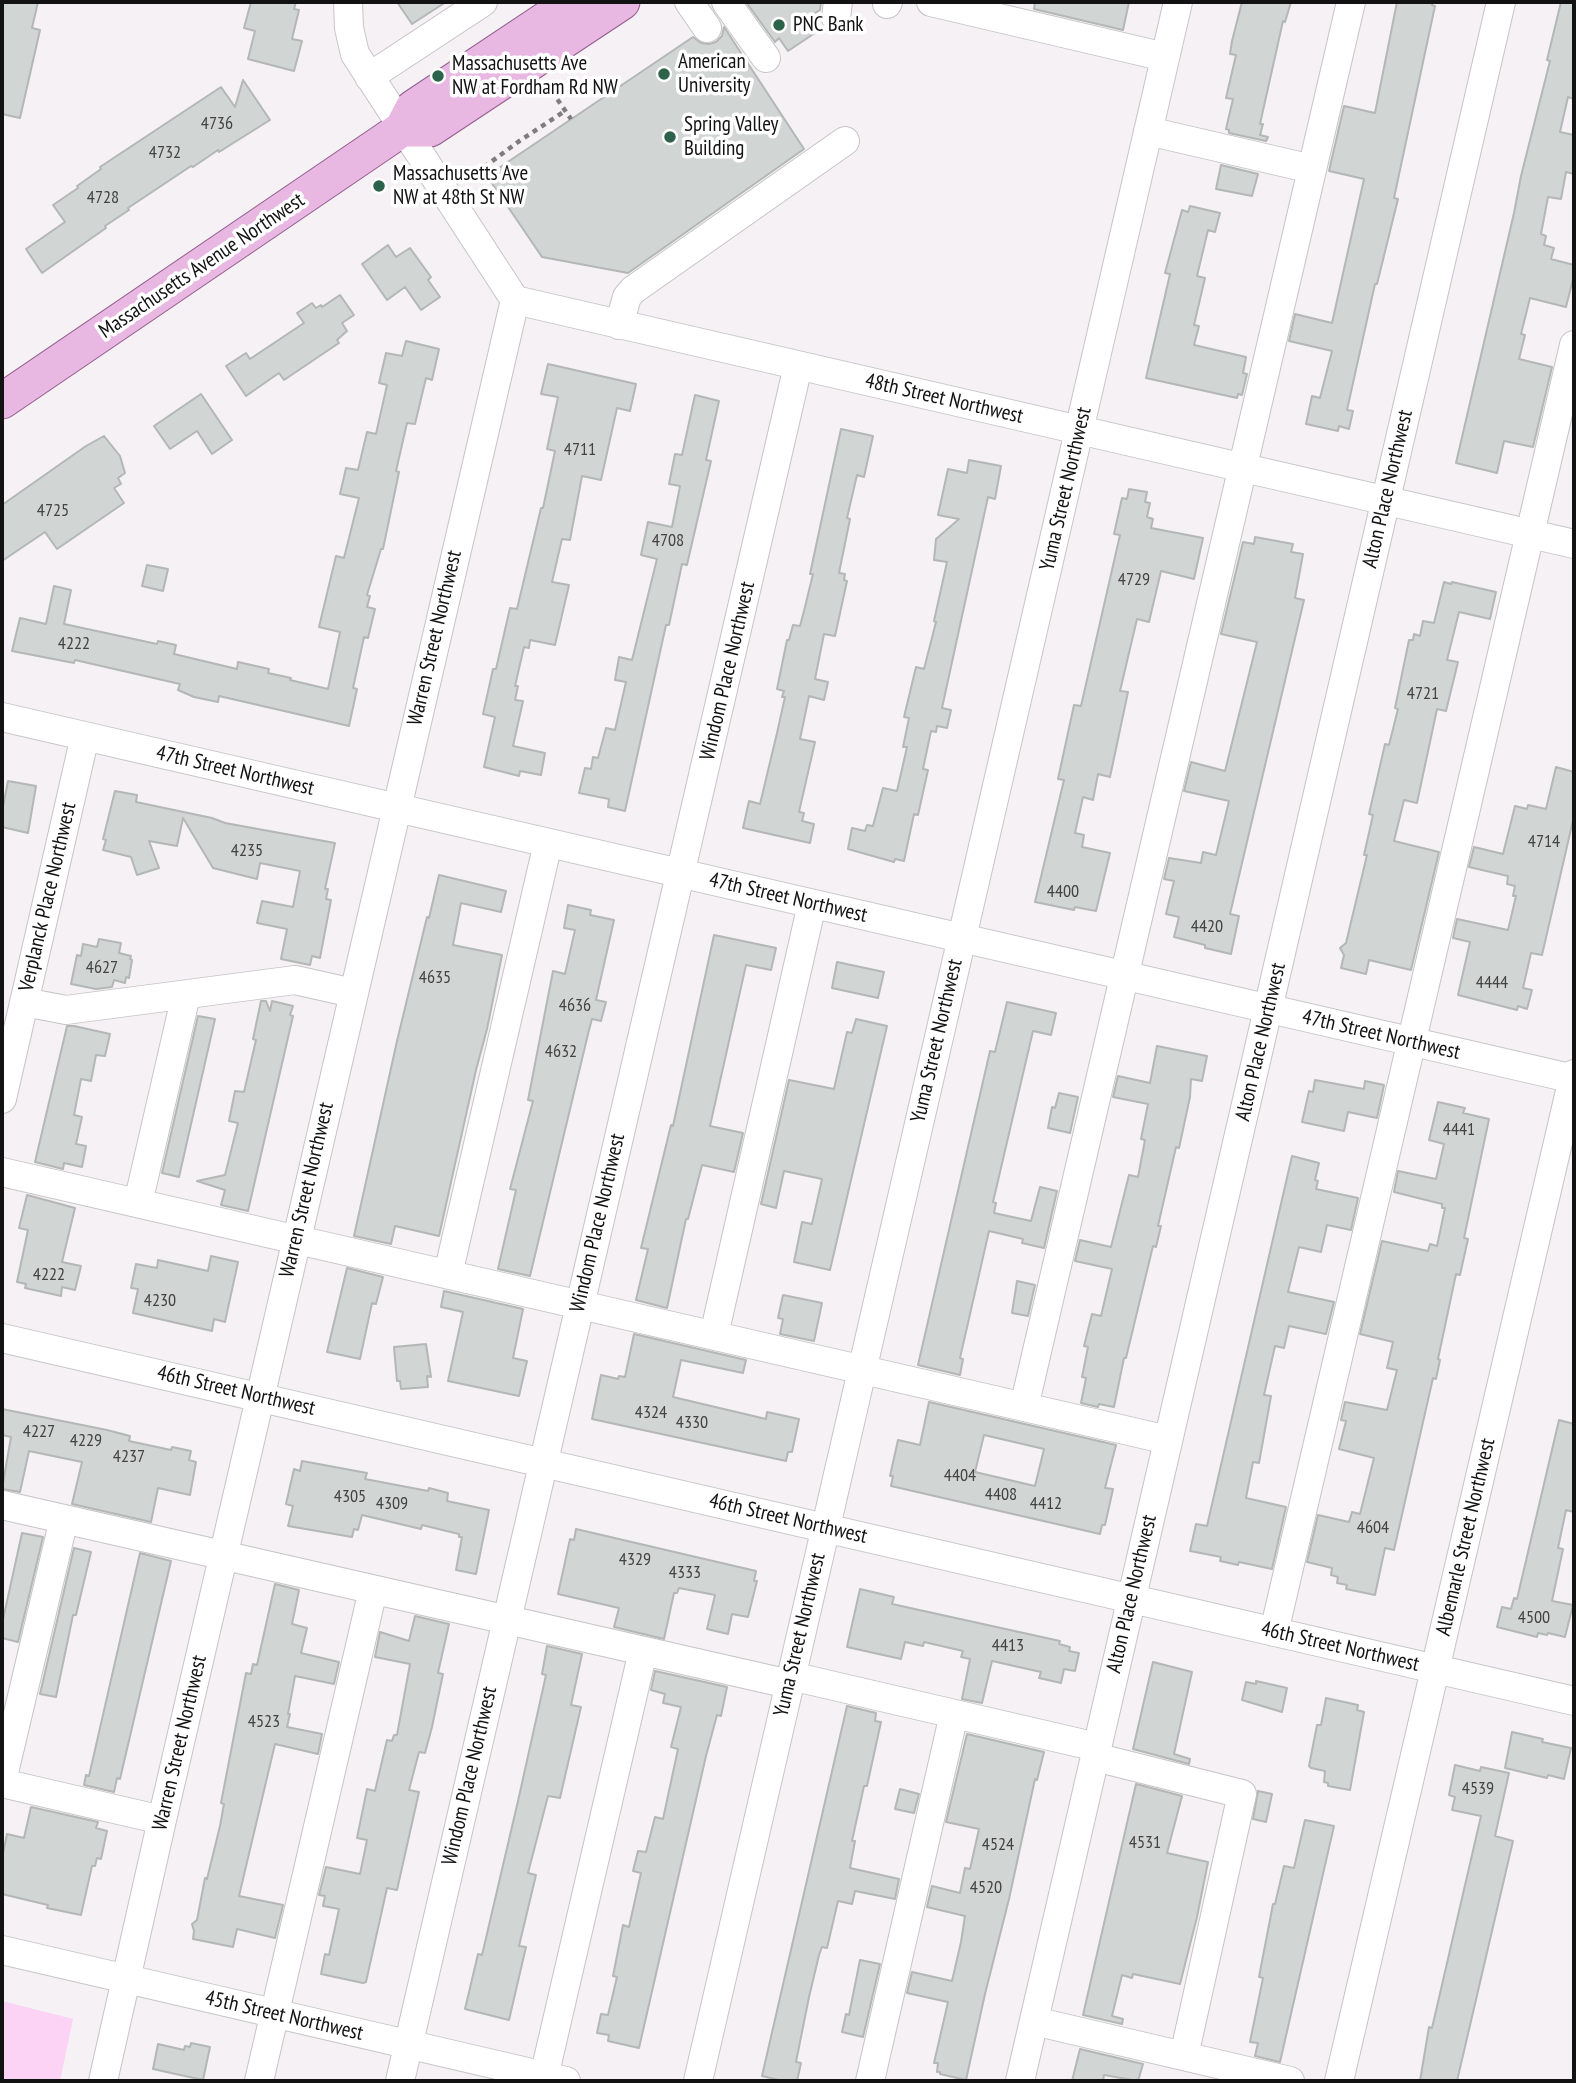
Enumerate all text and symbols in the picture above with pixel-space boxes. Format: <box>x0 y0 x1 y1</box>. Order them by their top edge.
place label: PNC Bank <box>793 12 863 38</box>
marker: PNC Bank <box>771 17 787 33</box>
place label: American University <box>678 49 750 99</box>
place label: Massachusetts Ave NW at Fordham Rd NW <box>452 51 618 101</box>
marker: American University <box>656 66 672 82</box>
marker: Massachusetts Ave NW at Fordham Rd NW <box>430 68 446 84</box>
place label: Spring Valley Building <box>684 112 778 162</box>
house number: 4736 <box>201 113 233 135</box>
marker: Spring Valley Building <box>662 129 678 145</box>
house number: 4732 <box>149 142 181 164</box>
place label: Massachusetts Ave NW at 48th St NW <box>393 161 528 211</box>
marker: Massachusetts Ave NW at 48th St NW <box>371 178 387 194</box>
house number: 4728 <box>87 187 119 209</box>
street label: Massachusetts Avenue Northwest <box>95 188 309 344</box>
street label: 48th Street Northwest <box>862 369 1026 429</box>
street label: Yuma Street Northwest <box>1035 405 1097 573</box>
street label: Alton Place Northwest <box>1358 407 1418 571</box>
house number: 4711 <box>564 439 596 461</box>
house number: 4725 <box>37 500 69 522</box>
house number: 4708 <box>652 530 684 552</box>
street label: Warren Street Northwest <box>403 548 467 728</box>
house number: 4729 <box>1118 569 1150 591</box>
street label: Windom Place Northwest <box>695 579 761 763</box>
house number: 4222 <box>58 633 90 655</box>
house number: 4721 <box>1407 683 1439 705</box>
street label: 47th Street Northwest <box>153 741 317 801</box>
street label: Verplanck Place Northwest <box>14 800 82 994</box>
house number: 4714 <box>1528 831 1560 853</box>
house number: 4235 <box>231 840 263 862</box>
street label: 47th Street Northwest <box>706 868 870 928</box>
house number: 4400 <box>1047 881 1079 903</box>
house number: 4420 <box>1191 916 1223 938</box>
house number: 4627 <box>86 957 118 979</box>
street label: Yuma Street Northwest <box>906 957 968 1125</box>
street label: Alton Place Northwest <box>1231 960 1291 1124</box>
house number: 4635 <box>419 967 451 989</box>
house number: 4444 <box>1476 972 1508 994</box>
house number: 4636 <box>559 995 591 1017</box>
street label: 47th Street Northwest <box>1299 1005 1463 1065</box>
house number: 4632 <box>545 1041 577 1063</box>
street label: Warren Street Northwest <box>275 1100 339 1280</box>
house number: 4441 <box>1443 1119 1475 1141</box>
street label: Windom Place Northwest <box>565 1131 631 1315</box>
house number: 4222 <box>33 1264 65 1286</box>
house number: 4230 <box>144 1290 176 1312</box>
street label: 46th Street Northwest <box>154 1361 318 1421</box>
house number: 4324 <box>635 1402 667 1424</box>
house number: 4330 <box>676 1412 708 1434</box>
house number: 4227 <box>23 1421 55 1443</box>
house number: 4229 <box>70 1430 102 1452</box>
street label: Albemarle Street Northwest <box>1431 1436 1501 1638</box>
house number: 4237 <box>113 1446 145 1468</box>
house number: 4404 <box>944 1465 976 1487</box>
house number: 4408 <box>985 1484 1017 1506</box>
house number: 4305 <box>334 1486 366 1508</box>
street label: 46th Street Northwest <box>706 1489 870 1549</box>
house number: 4309 <box>376 1493 408 1515</box>
house number: 4412 <box>1030 1493 1062 1515</box>
street label: Alton Place Northwest <box>1102 1512 1162 1676</box>
house number: 4604 <box>1357 1517 1389 1539</box>
house number: 4329 <box>619 1549 651 1571</box>
street label: Yuma Street Northwest <box>769 1551 831 1719</box>
house number: 4333 <box>669 1562 701 1584</box>
house number: 4500 <box>1518 1607 1550 1629</box>
street label: 46th Street Northwest <box>1258 1617 1422 1677</box>
house number: 4413 <box>992 1635 1024 1657</box>
street label: Warren Street Northwest <box>148 1653 212 1833</box>
street label: Windom Place Northwest <box>437 1684 503 1868</box>
house number: 4523 <box>248 1711 280 1733</box>
house number: 4539 <box>1462 1778 1494 1800</box>
house number: 4531 <box>1129 1832 1161 1854</box>
house number: 4524 <box>982 1834 1014 1856</box>
house number: 4520 <box>970 1877 1002 1899</box>
street label: 45th Street Northwest <box>202 1986 366 2046</box>

